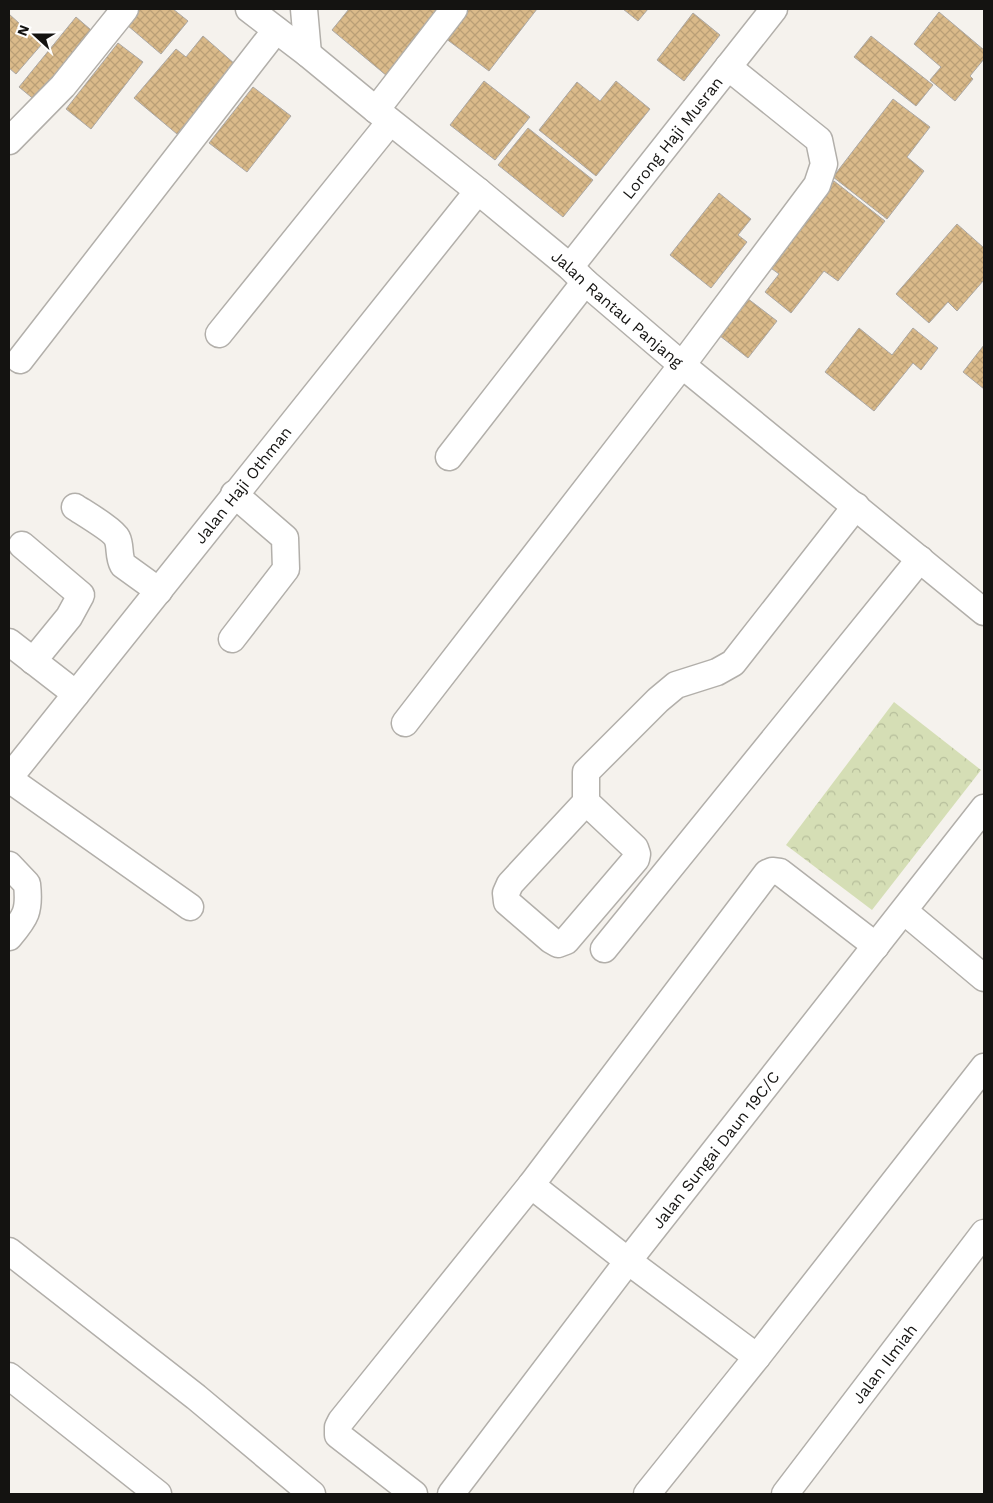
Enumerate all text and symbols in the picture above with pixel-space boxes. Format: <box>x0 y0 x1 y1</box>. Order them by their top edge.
north arrow <box>10 10 60 60</box>
text: N <box>14 23 32 38</box>
street label: Lorong Haji Musran <box>619 73 727 203</box>
street label: Jalan Rantau Panjang <box>547 247 687 372</box>
street label: Jalan Haji Othman <box>191 423 296 547</box>
street label: Jalan Sungai Daun 19C/C <box>648 1068 783 1233</box>
street label: Jalan Ilmiah <box>848 1320 921 1408</box>

